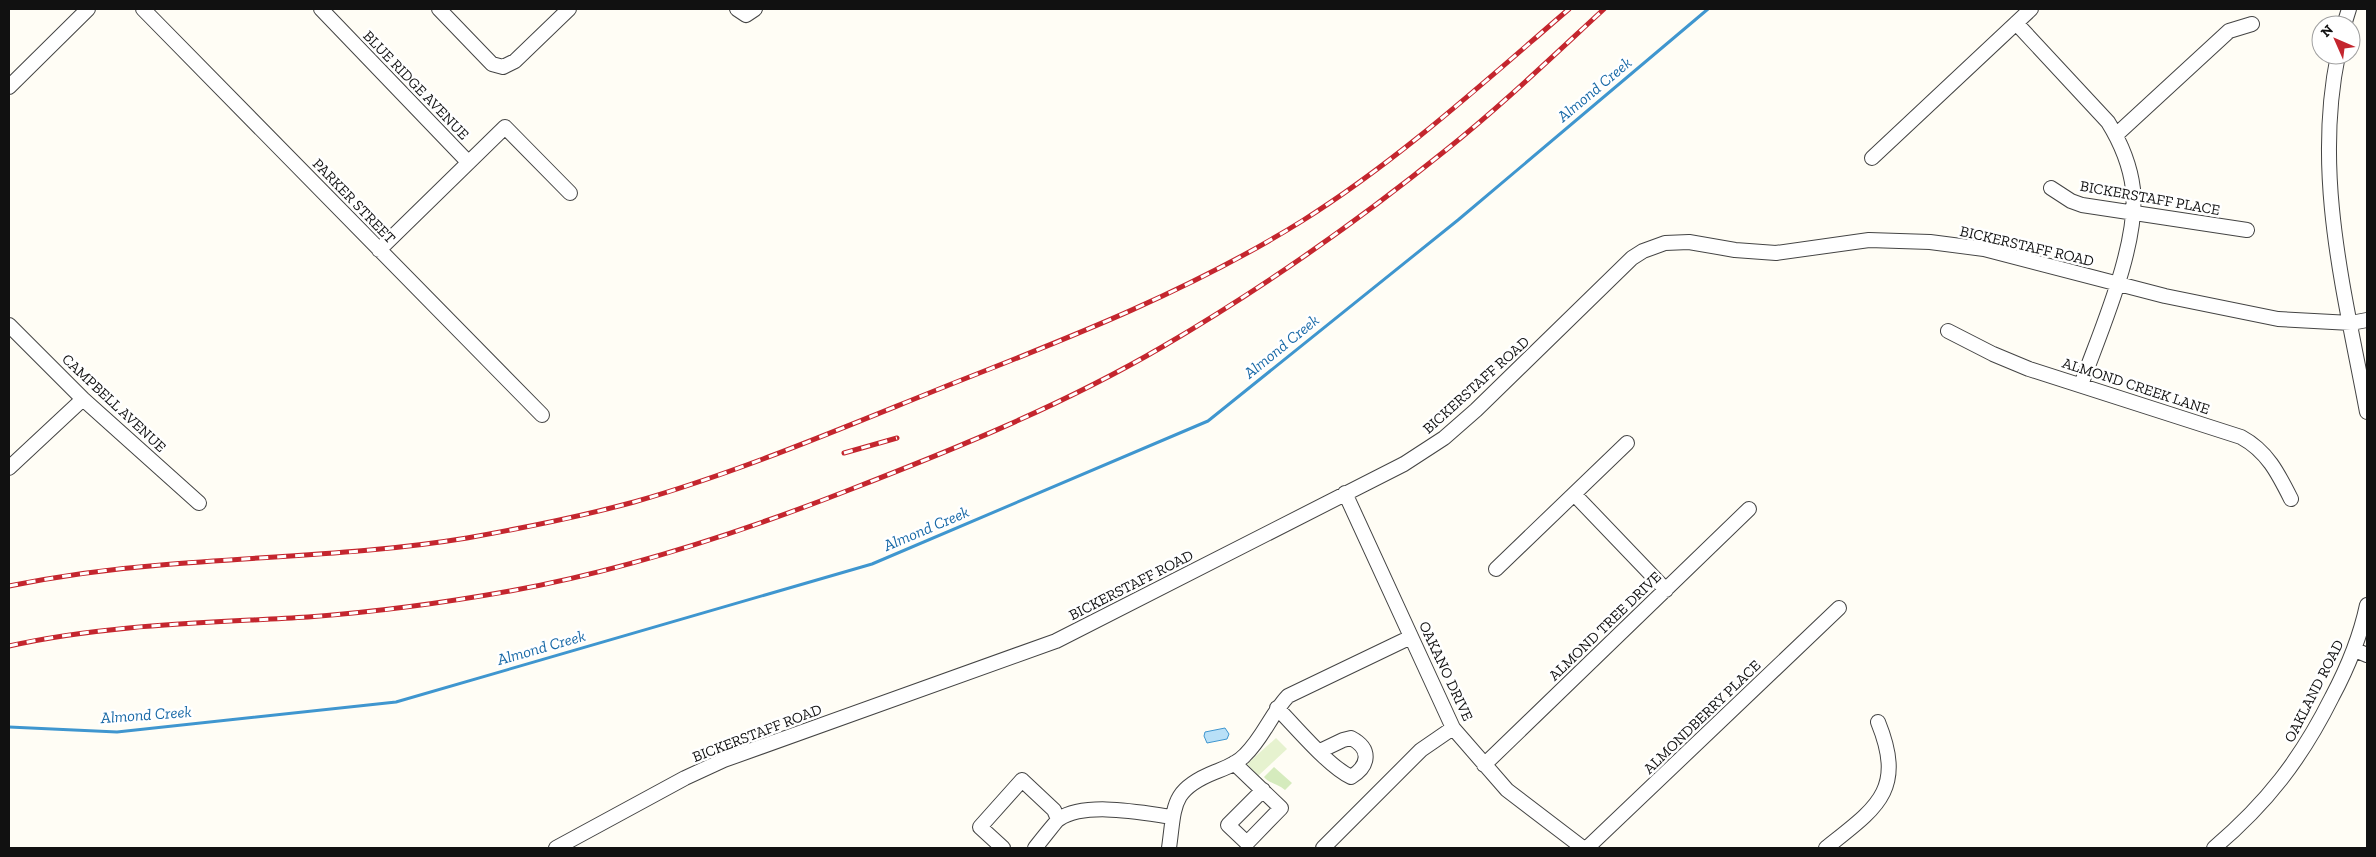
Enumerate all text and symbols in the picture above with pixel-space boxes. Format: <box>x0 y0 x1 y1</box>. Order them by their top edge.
north arrow <box>2311 15 2361 65</box>
text: N <box>2317 21 2337 41</box>
street label: BLUE RIDGE AVENUE <box>359 27 473 143</box>
water label: Almond Creek <box>1553 53 1635 127</box>
street label: PARKER STREET <box>309 155 399 247</box>
street label: BICKERSTAFF PLACE <box>2079 177 2222 219</box>
street label: BICKERSTAFF ROAD <box>1958 222 2096 270</box>
water label: Almond Creek <box>1239 310 1323 383</box>
street label: BICKERSTAFF ROAD <box>1419 332 1533 438</box>
street label: CAMPBELL AVENUE <box>58 350 170 456</box>
street label: ALMOND CREEK LANE <box>2060 354 2212 418</box>
water label: Almond Creek <box>880 502 972 555</box>
street label: BICKERSTAFF ROAD <box>1066 546 1196 624</box>
street label: ALMOND TREE DRIVE <box>1545 568 1665 684</box>
street label: OAKANO DRIVE <box>1415 618 1477 724</box>
water label: Almond Creek <box>494 626 587 669</box>
street label: OAKLAND ROAD <box>2280 637 2348 745</box>
street label: ALMONDBERRY PLACE <box>1640 656 1764 778</box>
street label: BICKERSTAFF ROAD <box>690 700 824 766</box>
water label: Almond Creek <box>99 702 192 727</box>

